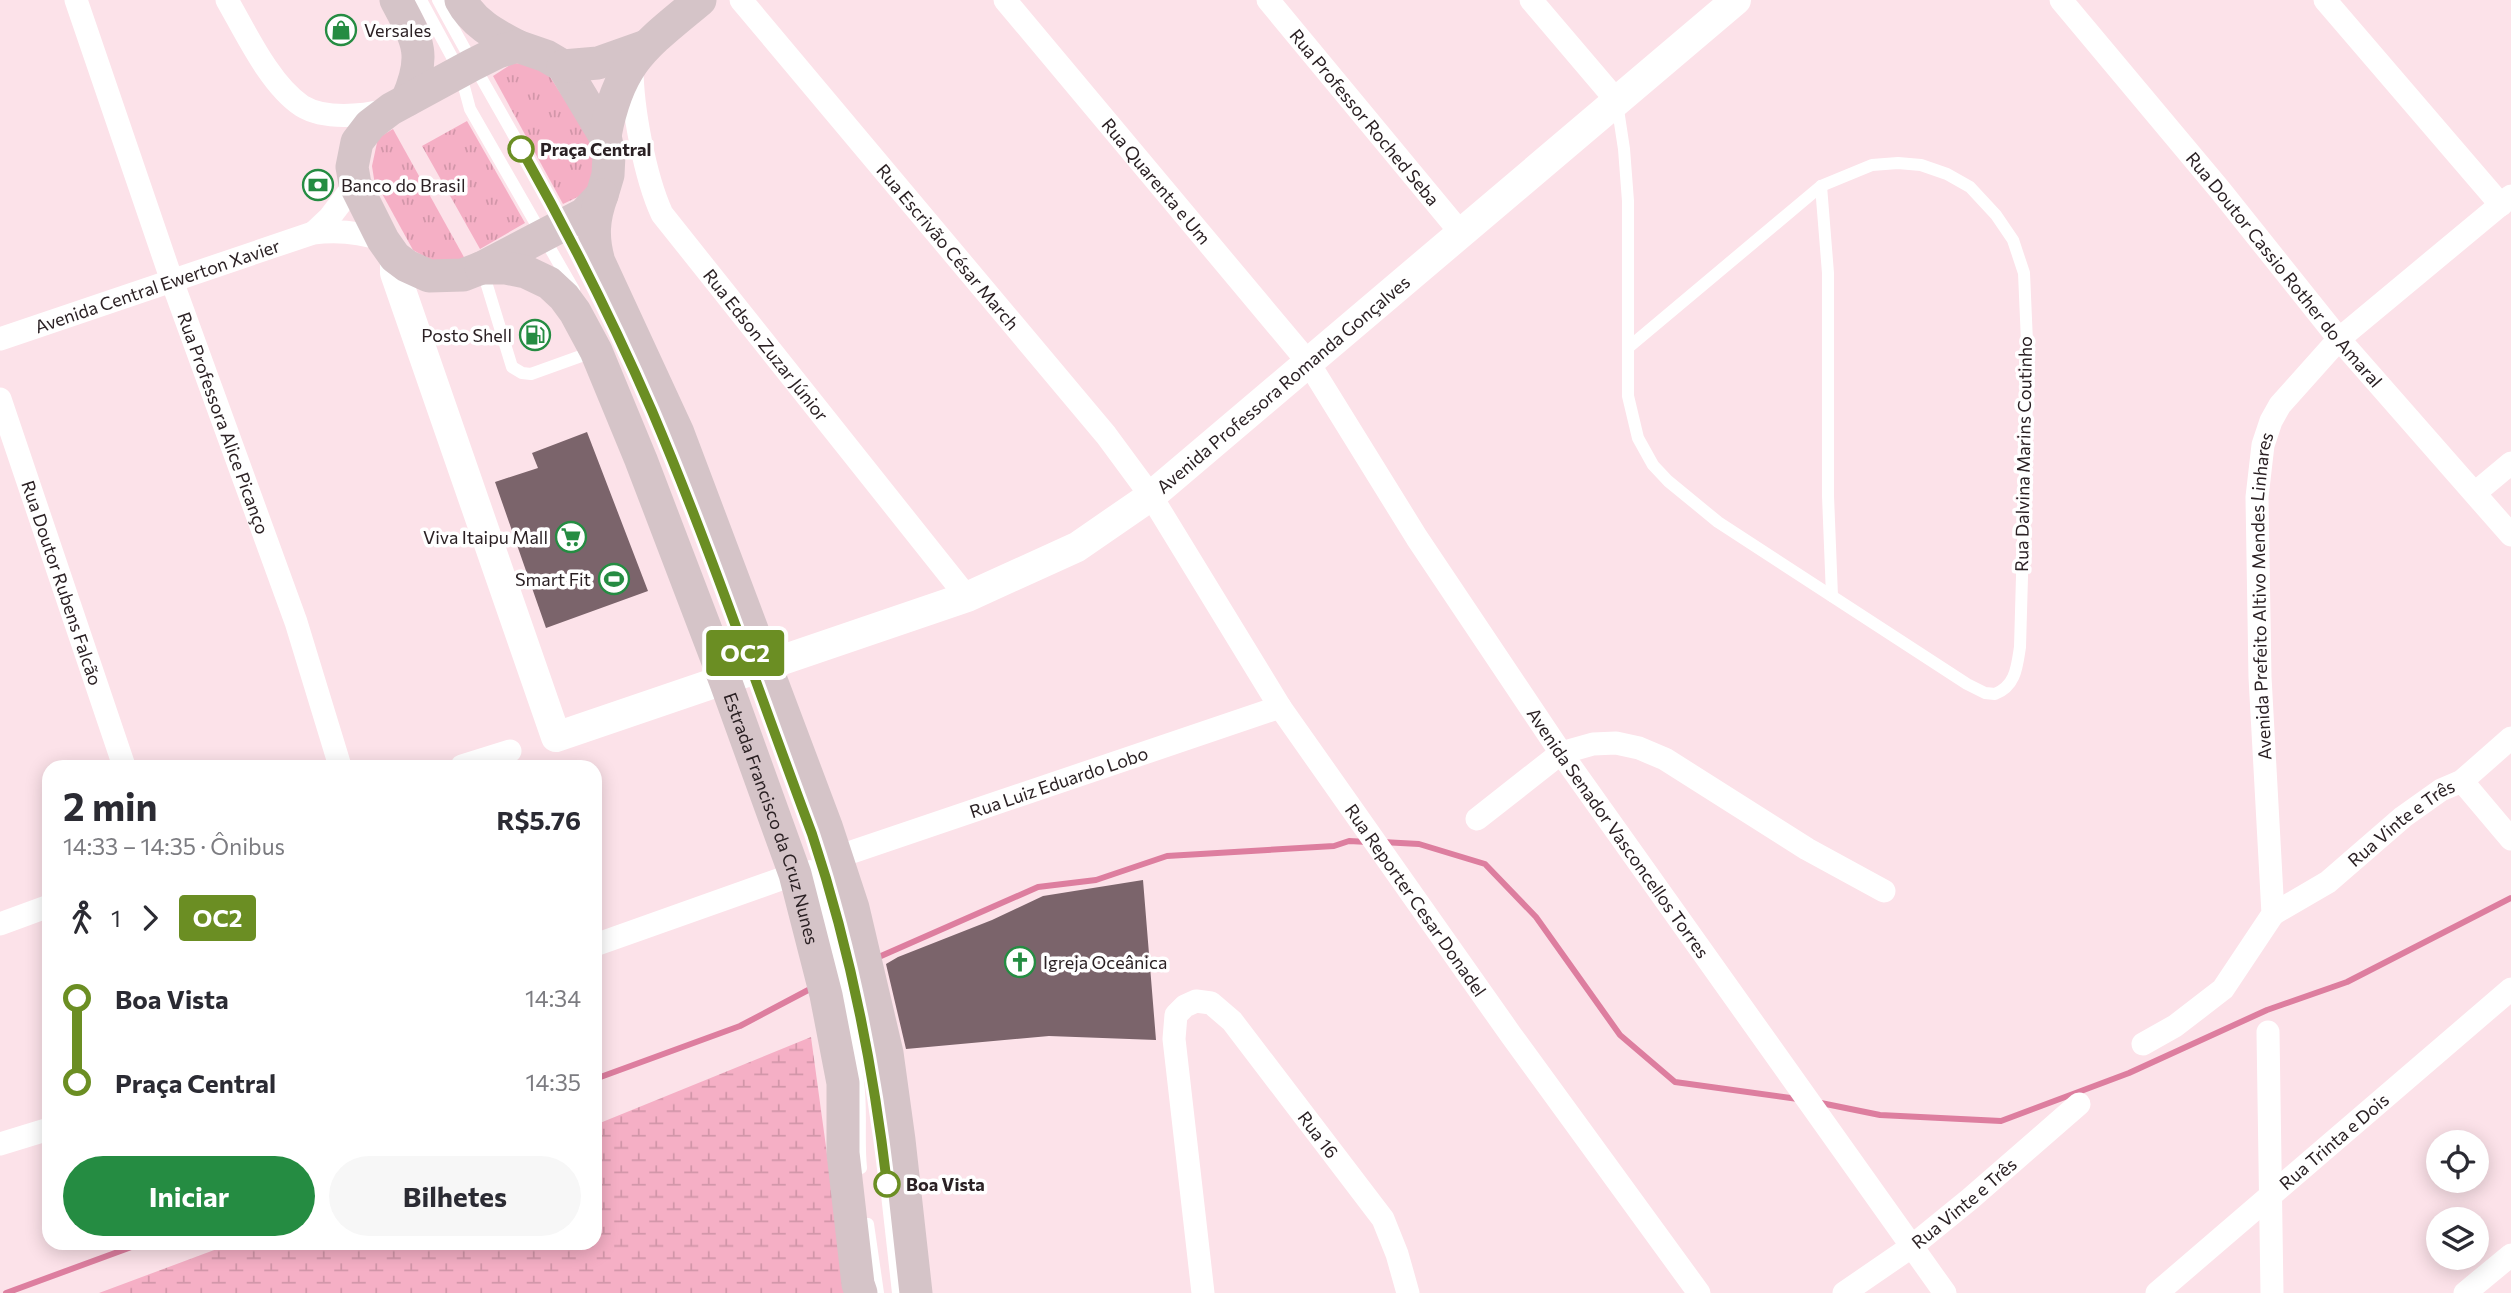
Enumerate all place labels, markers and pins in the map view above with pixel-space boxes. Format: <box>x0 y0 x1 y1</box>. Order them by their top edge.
shop icon: Versales <box>324 13 358 47</box>
place label: Versales <box>364 19 431 41</box>
marker: Praça Central <box>508 136 534 162</box>
place label: Praça Central <box>540 138 652 160</box>
bank icon: Banco do Brasil <box>301 168 335 202</box>
place label: Banco do Brasil <box>341 174 465 196</box>
fuel station icon: Posto Shell <box>518 318 552 352</box>
place label: Posto Shell <box>421 324 512 346</box>
supermarket icon: Viva Itaipu Mall <box>554 520 588 554</box>
place label: Viva Itaipu Mall <box>423 526 548 548</box>
sports icon: Smart Fit <box>597 562 631 596</box>
place label: Smart Fit <box>515 568 591 590</box>
church icon: Igreja Oceânica <box>1003 945 1037 979</box>
place label: Igreja Oceânica <box>1043 951 1167 973</box>
marker: Boa Vista <box>874 1171 900 1197</box>
place label: Boa Vista <box>906 1173 985 1195</box>

